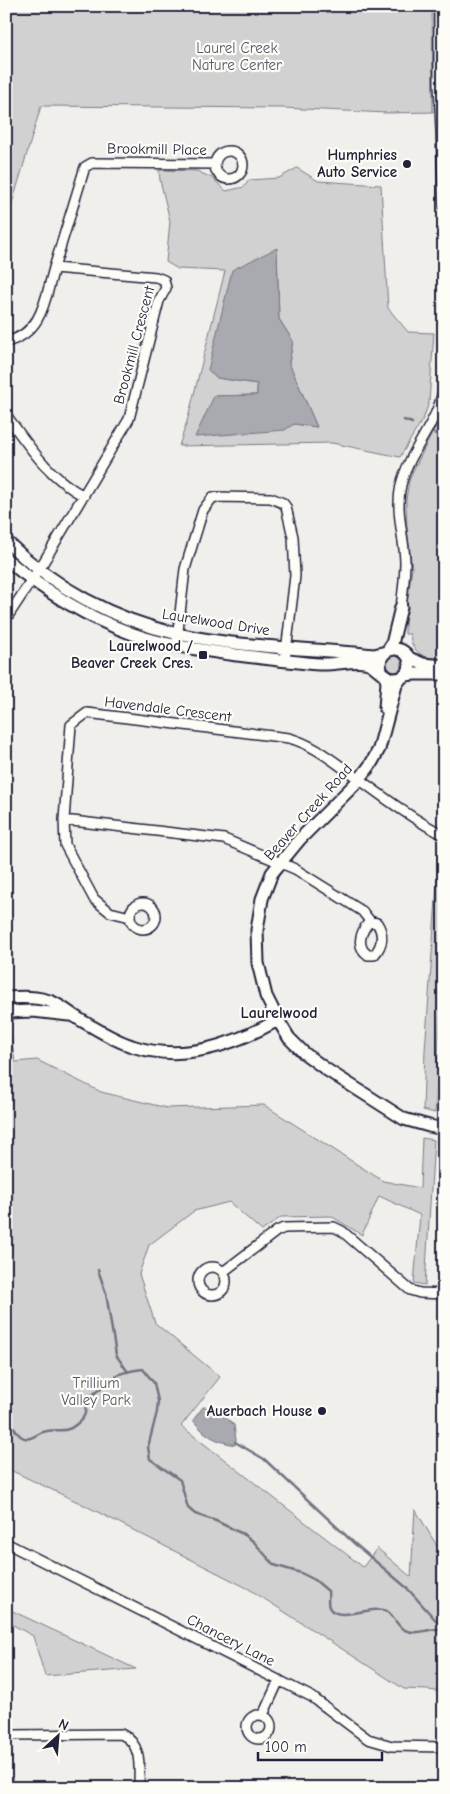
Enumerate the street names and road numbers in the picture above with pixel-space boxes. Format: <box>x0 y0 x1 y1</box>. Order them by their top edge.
street label: Brookmill Place <box>107 139 207 159</box>
street label: Brookmill Crescent <box>110 283 159 406</box>
street label: Laurelwood Drive <box>161 605 272 639</box>
street label: Havendale Crescent <box>103 692 233 726</box>
street label: Beaver Creek Road <box>260 760 356 864</box>
street label: Chancery Lane <box>184 1610 279 1670</box>

